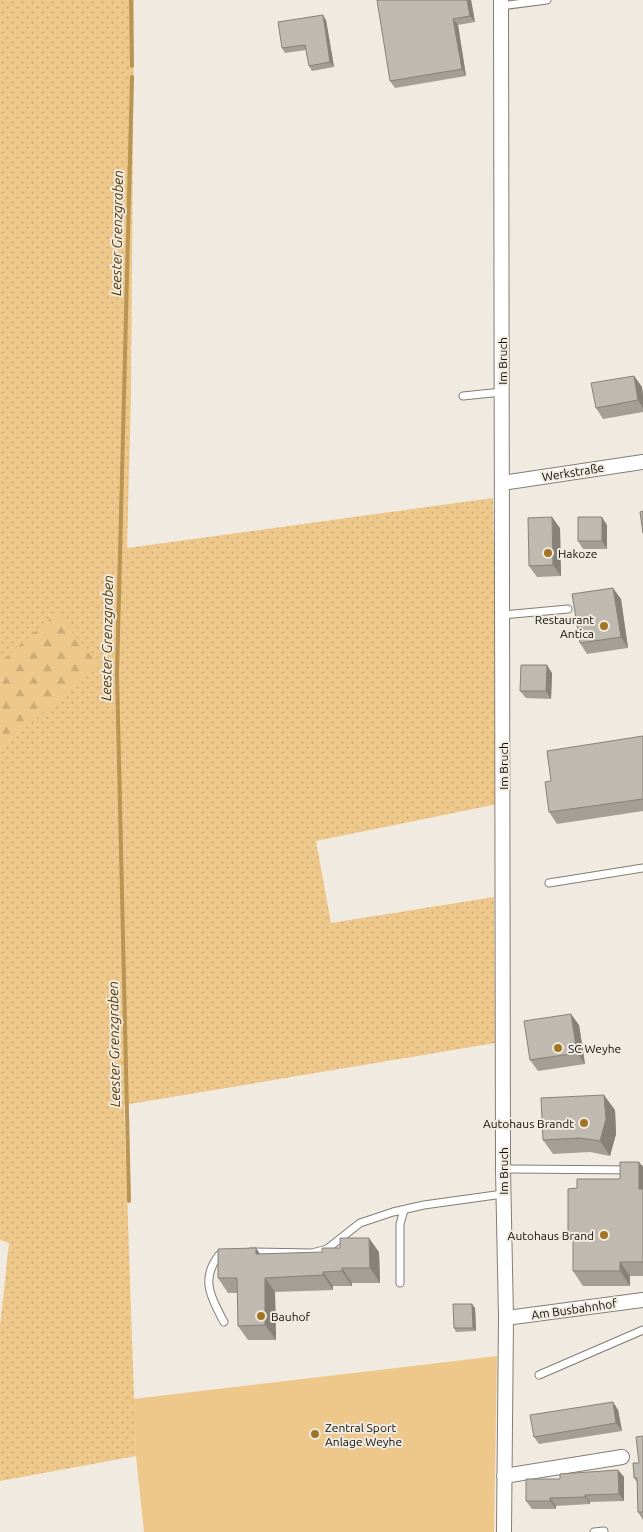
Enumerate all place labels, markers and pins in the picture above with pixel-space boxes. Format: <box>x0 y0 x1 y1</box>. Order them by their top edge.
marker: Hakoze <box>542 547 554 559</box>
place label: Hakoze <box>558 547 597 560</box>
place label: Restaurant Antica <box>535 613 594 640</box>
marker: Restaurant Antica <box>598 620 610 632</box>
marker: SC Weyhe <box>552 1042 564 1054</box>
place label: SC Weyhe <box>568 1042 621 1055</box>
place label: Autohaus Brandt <box>483 1117 574 1130</box>
marker: Autohaus Brandt <box>578 1117 590 1129</box>
place label: Autohaus Brand <box>508 1229 594 1242</box>
marker: Autohaus Brand <box>598 1229 610 1241</box>
marker: Bauhof <box>255 1310 267 1322</box>
place label: Bauhof <box>271 1310 311 1323</box>
place label: Zentral Sport Anlage Weyhe <box>325 1421 402 1448</box>
marker: Zentral Sport Anlage Weyhe <box>309 1428 321 1440</box>

